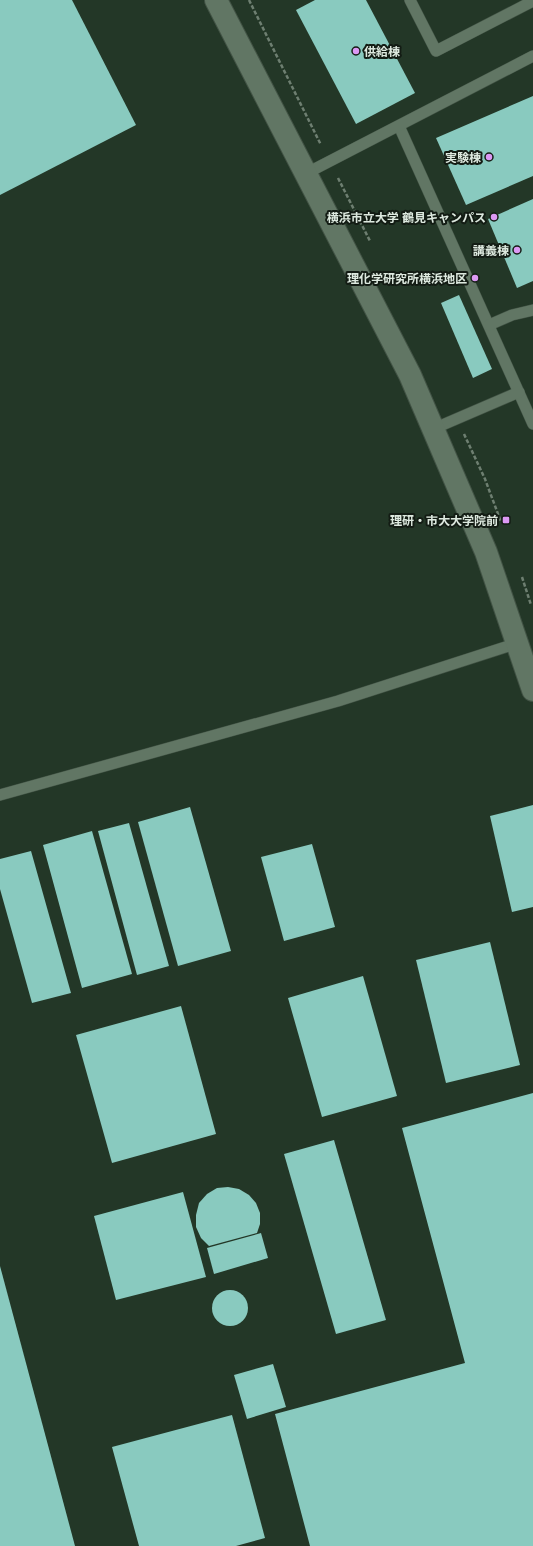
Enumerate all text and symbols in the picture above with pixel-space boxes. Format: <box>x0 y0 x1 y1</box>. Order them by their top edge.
place label: 供給棟 <box>364 44 400 59</box>
marker: 供給棟 <box>351 46 361 56</box>
place label: 実験棟 <box>445 150 481 165</box>
marker: 実験棟 <box>484 152 494 162</box>
place label: 横浜市立大学 鶴見キャンパス <box>327 210 486 225</box>
marker: 横浜市立大学 鶴見キャンパス <box>489 212 499 222</box>
place label: 講義棟 <box>473 243 509 258</box>
marker: 講義棟 <box>512 245 522 255</box>
place label: 理化学研究所横浜地区 <box>347 271 467 286</box>
marker: 理化学研究所横浜地区 <box>470 273 480 283</box>
place label: 理研・市大大学院前 <box>390 513 498 528</box>
marker: 理研・市大大学院前 <box>501 515 511 525</box>

